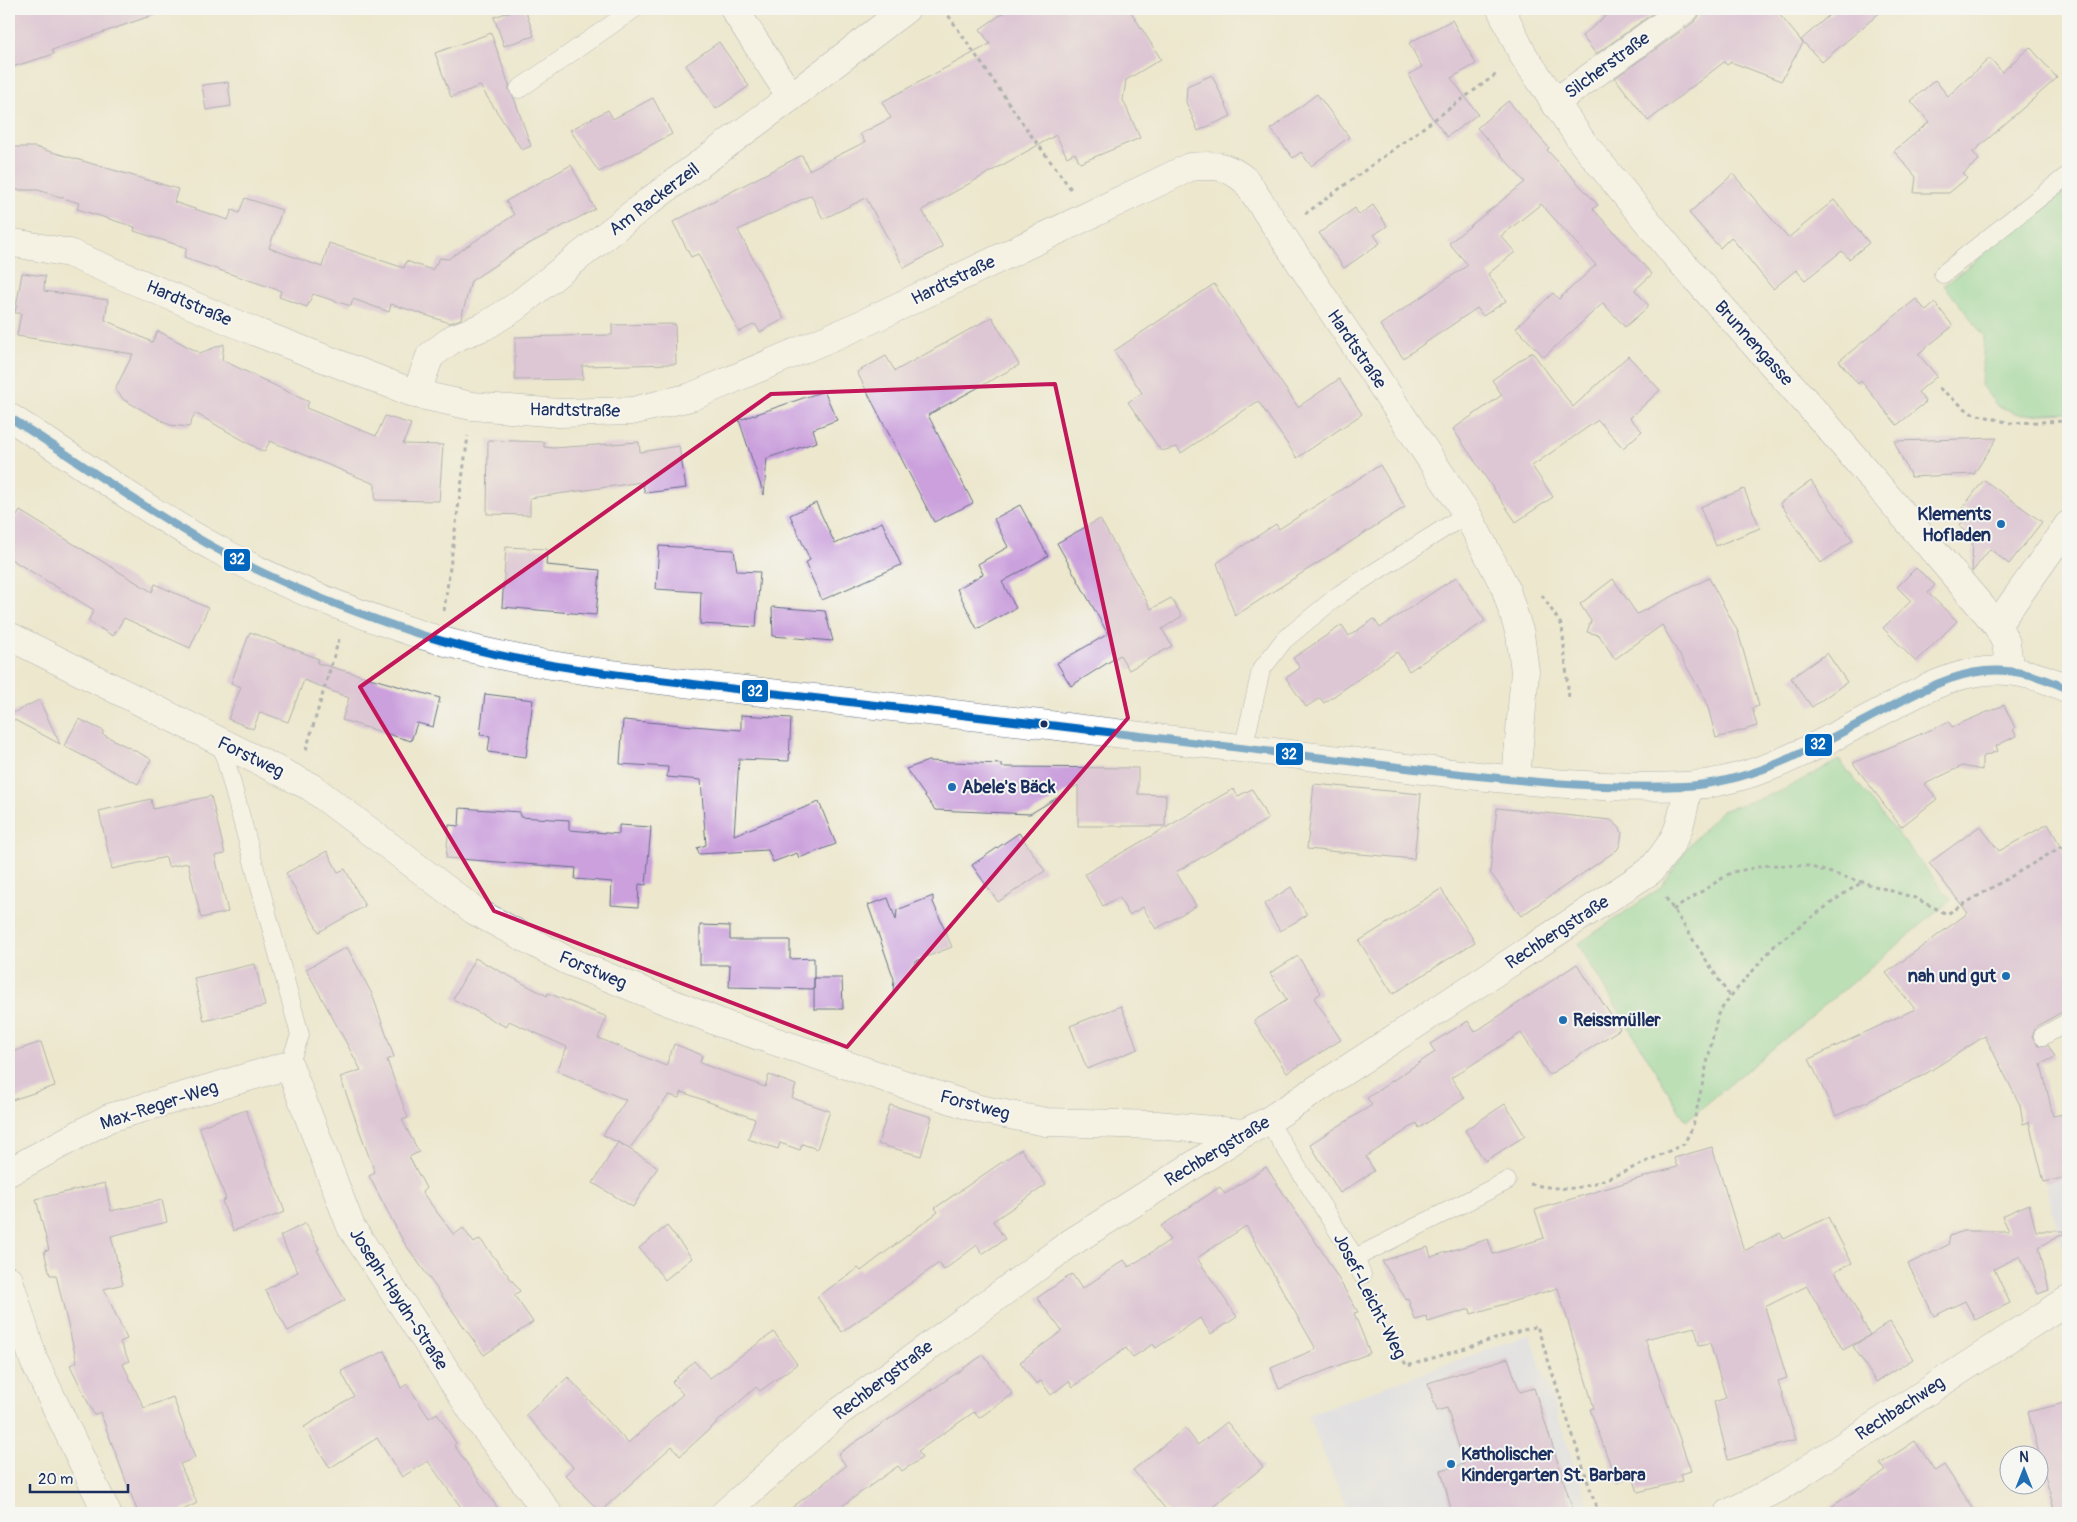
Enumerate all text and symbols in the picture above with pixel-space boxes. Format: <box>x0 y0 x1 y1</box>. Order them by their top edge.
street label: Silcherstraße <box>1560 27 1654 104</box>
street label: Am Rackerzeil <box>604 158 704 241</box>
street label: Hardtstraße <box>907 250 999 311</box>
street label: Hardtstraße <box>143 275 235 332</box>
street label: Brunnengasse <box>1709 296 1798 391</box>
street label: Hardtstraße <box>1322 305 1392 393</box>
street label: Hardtstraße <box>529 398 621 423</box>
place label: Klements Hofladen <box>1917 503 1992 547</box>
marker: Klements Hofladen <box>1995 518 2007 530</box>
line badge: 32 <box>223 548 251 572</box>
text: 32 <box>229 551 245 568</box>
line badge: 32 <box>741 679 769 703</box>
text: 32 <box>747 683 763 700</box>
unlabelled marker <box>1039 719 1049 729</box>
street label: Forstweg <box>214 731 288 783</box>
line badge: 32 <box>1804 733 1833 757</box>
text: 32 <box>1810 736 1826 753</box>
line badge: 32 <box>1275 742 1304 766</box>
text: 32 <box>1281 746 1297 763</box>
place label: Abele's Bäck <box>962 776 1056 799</box>
marker: Abele's Bäck <box>946 781 958 793</box>
street label: Rechbergstraße <box>1501 890 1613 974</box>
street label: Forstweg <box>555 946 630 995</box>
place label: nah und gut <box>1908 965 1997 988</box>
marker: nah und gut <box>2000 970 2012 982</box>
place label: Reissmüller <box>1573 1009 1661 1032</box>
marker: Reissmüller <box>1557 1014 1569 1026</box>
street label: Max-Reger-Weg <box>97 1076 221 1135</box>
street label: Forstweg <box>937 1085 1012 1126</box>
street label: Rechbergstraße <box>1160 1111 1274 1192</box>
street label: Joseph-Haydn-Straße <box>344 1224 453 1375</box>
street label: Josef-Leicht-Weg <box>1328 1229 1411 1363</box>
street label: Rechbergstraße <box>829 1335 938 1425</box>
street label: Rechbachweg <box>1851 1371 1949 1446</box>
place label: Katholischer Kindergarten St. Barbara <box>1461 1443 1646 1487</box>
north arrow <box>2000 1444 2050 1494</box>
text: N <box>2019 1449 2029 1466</box>
marker: Katholischer Kindergarten St. Barbara <box>1445 1458 1457 1470</box>
scale bar <box>30 1462 128 1494</box>
text: 20 m <box>38 1470 73 1489</box>

